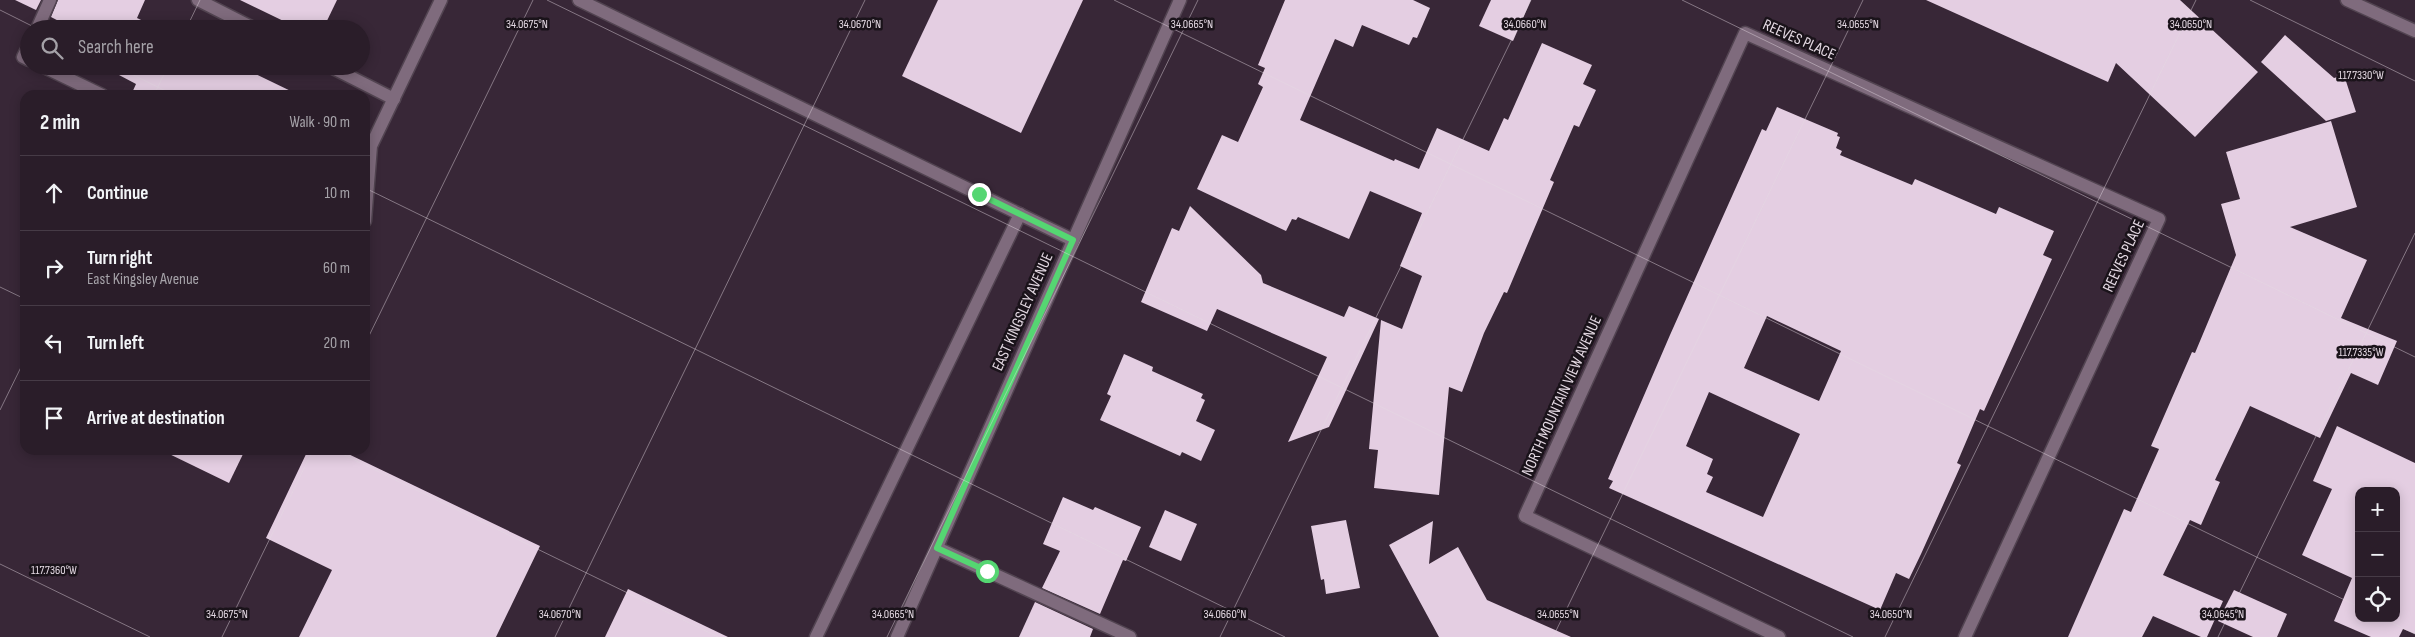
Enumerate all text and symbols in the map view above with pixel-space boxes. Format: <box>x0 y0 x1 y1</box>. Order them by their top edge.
street label: REEVES PLACE <box>1760 16 1838 64</box>
text: 34.0675°N <box>506 17 548 32</box>
text: 34.0670°N <box>839 17 881 32</box>
text: 34.0665°N <box>1171 17 1213 32</box>
text: 34.0660°N <box>1504 17 1546 32</box>
text: 34.0655°N <box>1837 17 1879 32</box>
text: 34.0650°N <box>2170 17 2212 32</box>
search box <box>20 20 370 75</box>
icon: search <box>38 34 66 62</box>
text: Search here <box>78 36 154 59</box>
text: 117.7330°W <box>2338 68 2384 83</box>
text: 2 min <box>40 110 80 135</box>
text: Walk · 90 m <box>289 113 350 132</box>
icon: ahead <box>40 179 68 207</box>
text: Continue <box>87 182 148 205</box>
route end <box>968 183 991 206</box>
text: 10 m <box>324 184 350 203</box>
street label: REEVES PLACE <box>2099 217 2149 295</box>
text: Turn right <box>87 247 152 270</box>
street label: EAST KINGSLEY AVENUE <box>988 250 1058 374</box>
icon: right <box>40 254 68 282</box>
text: 60 m <box>323 259 350 278</box>
text: East Kingsley Avenue <box>87 270 199 289</box>
street label: NORTH MOUNTAIN VIEW AVENUE <box>1518 313 1606 479</box>
icon: left <box>40 329 68 357</box>
text: Turn left <box>87 332 144 355</box>
text: 20 m <box>323 334 350 353</box>
text: 117.7335°W <box>2338 345 2384 360</box>
icon: arrive <box>40 404 68 432</box>
text: Arrive at destination <box>87 407 225 430</box>
map controls <box>2355 487 2400 622</box>
button: + <box>2355 487 2400 532</box>
button: − <box>2355 532 2400 577</box>
route start <box>976 560 999 583</box>
text: 117.7360°W <box>31 563 77 578</box>
button: locate <box>2355 577 2400 622</box>
text: 34.0675°N <box>206 607 248 622</box>
text: 34.0670°N <box>539 607 581 622</box>
text: 34.0665°N <box>872 607 914 622</box>
text: 34.0660°N <box>1204 607 1246 622</box>
text: 34.0655°N <box>1537 607 1579 622</box>
text: 34.0650°N <box>1870 607 1912 622</box>
text: 34.0645°N <box>2202 607 2244 622</box>

